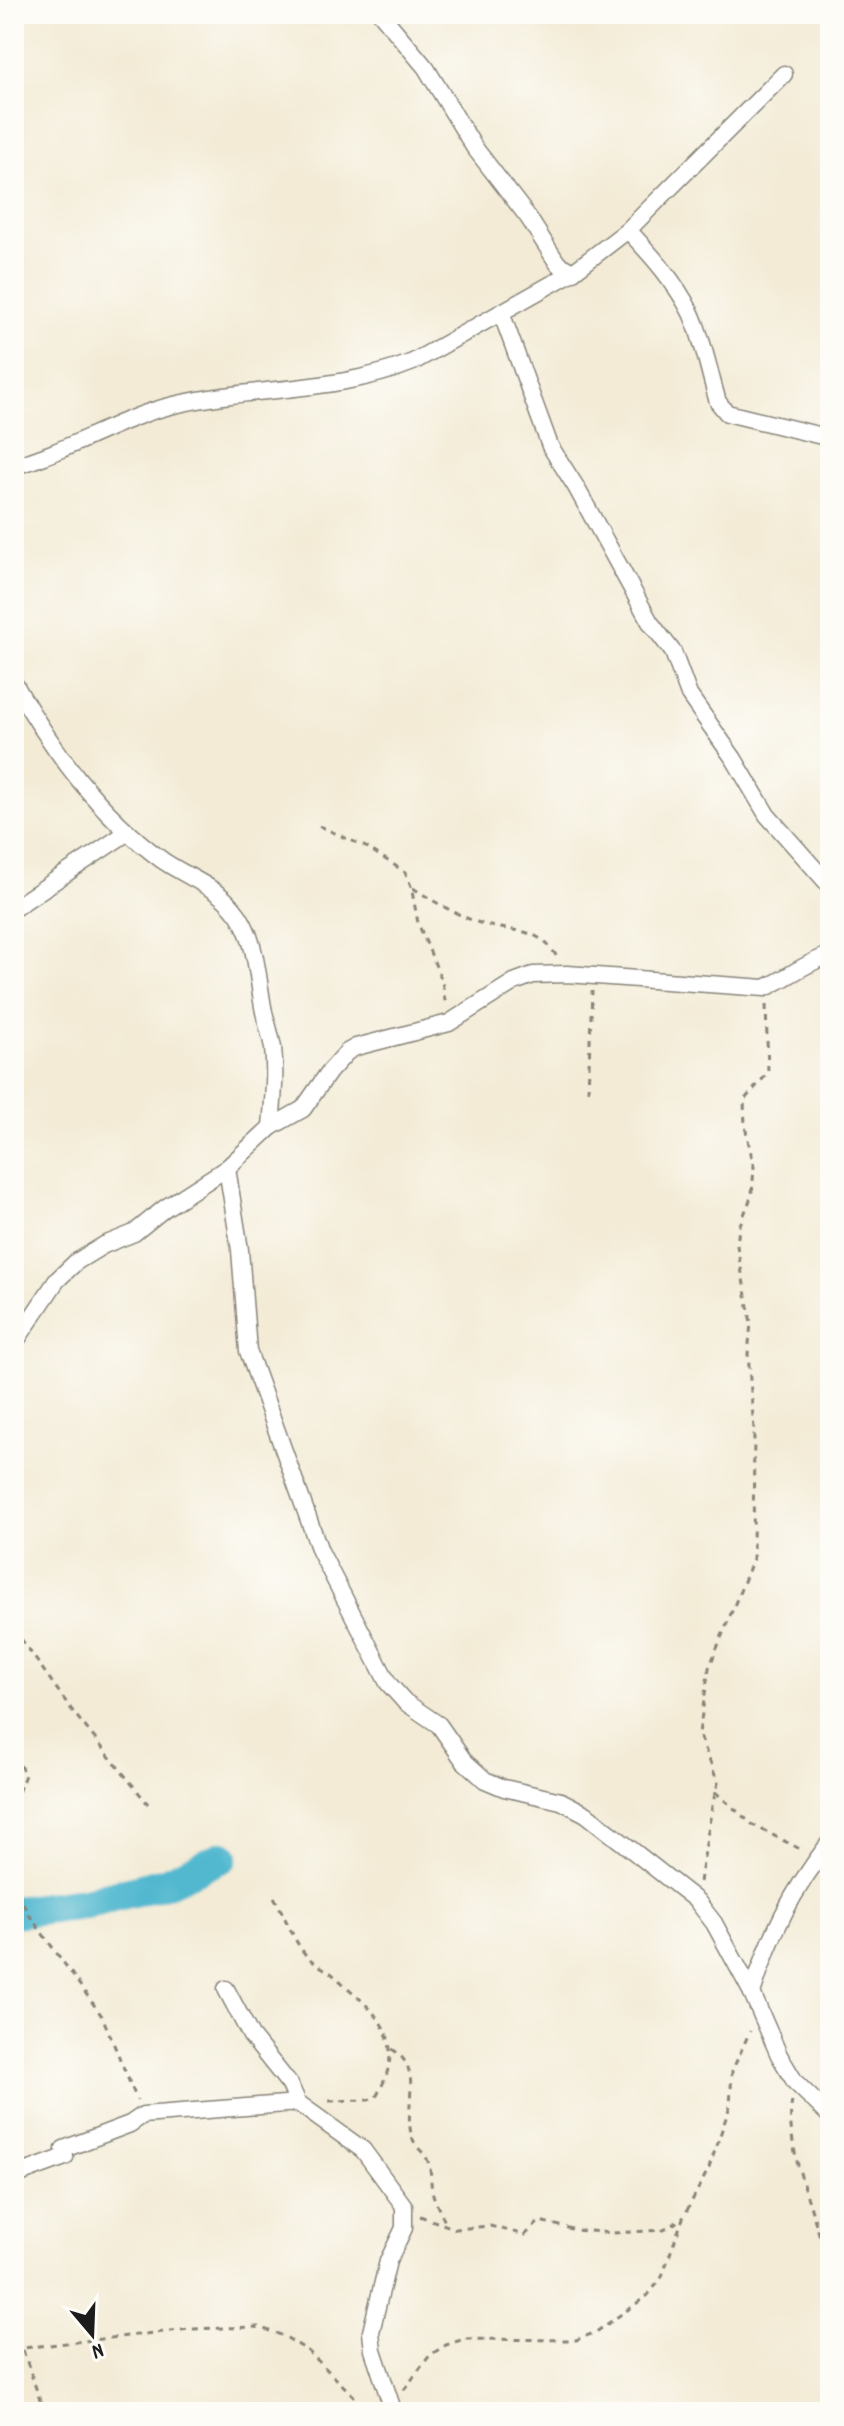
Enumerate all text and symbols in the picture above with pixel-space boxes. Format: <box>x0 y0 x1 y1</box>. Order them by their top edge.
north arrow <box>52 2294 132 2374</box>
text: N <box>87 2333 108 2366</box>

